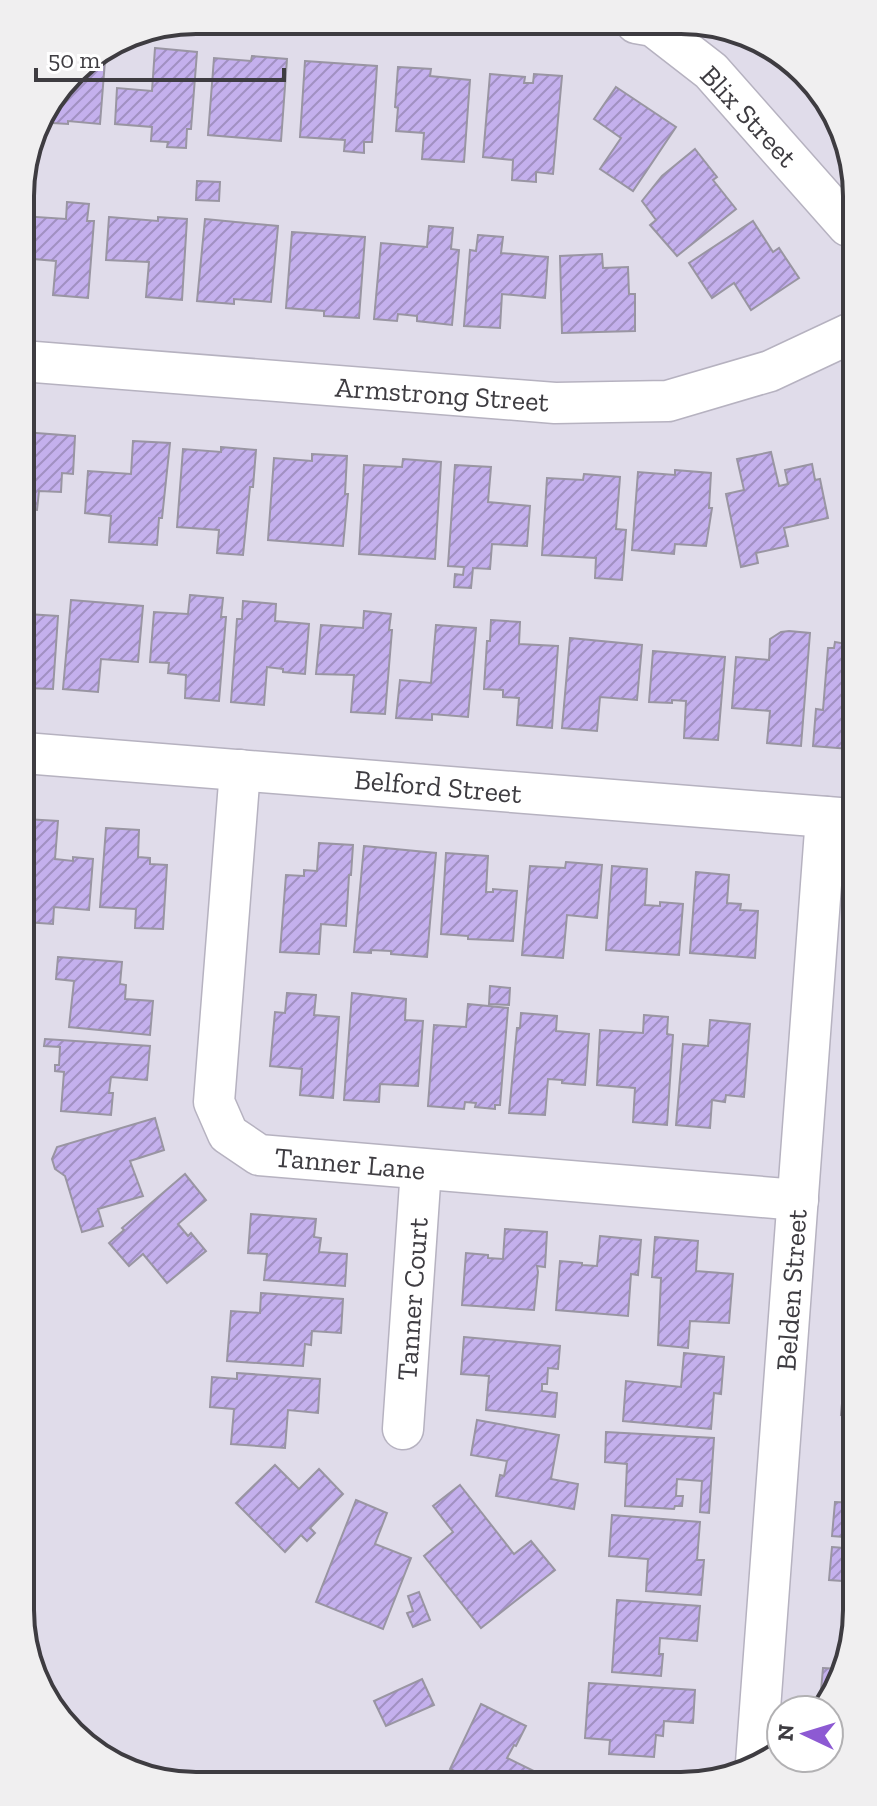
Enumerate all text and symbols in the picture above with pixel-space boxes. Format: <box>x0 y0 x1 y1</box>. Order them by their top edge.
scale bar <box>36 32 284 82</box>
text: 50 m <box>48 45 101 74</box>
street label: Blix Street <box>693 59 804 174</box>
street label: Armstrong Street <box>334 371 551 418</box>
street label: Belford Street <box>353 763 524 810</box>
street label: Tanner Lane <box>273 1140 427 1187</box>
street label: Belden Street <box>769 1207 814 1372</box>
street label: Tanner Court <box>390 1216 435 1382</box>
north arrow <box>765 1694 845 1774</box>
text: N <box>771 1723 800 1742</box>

